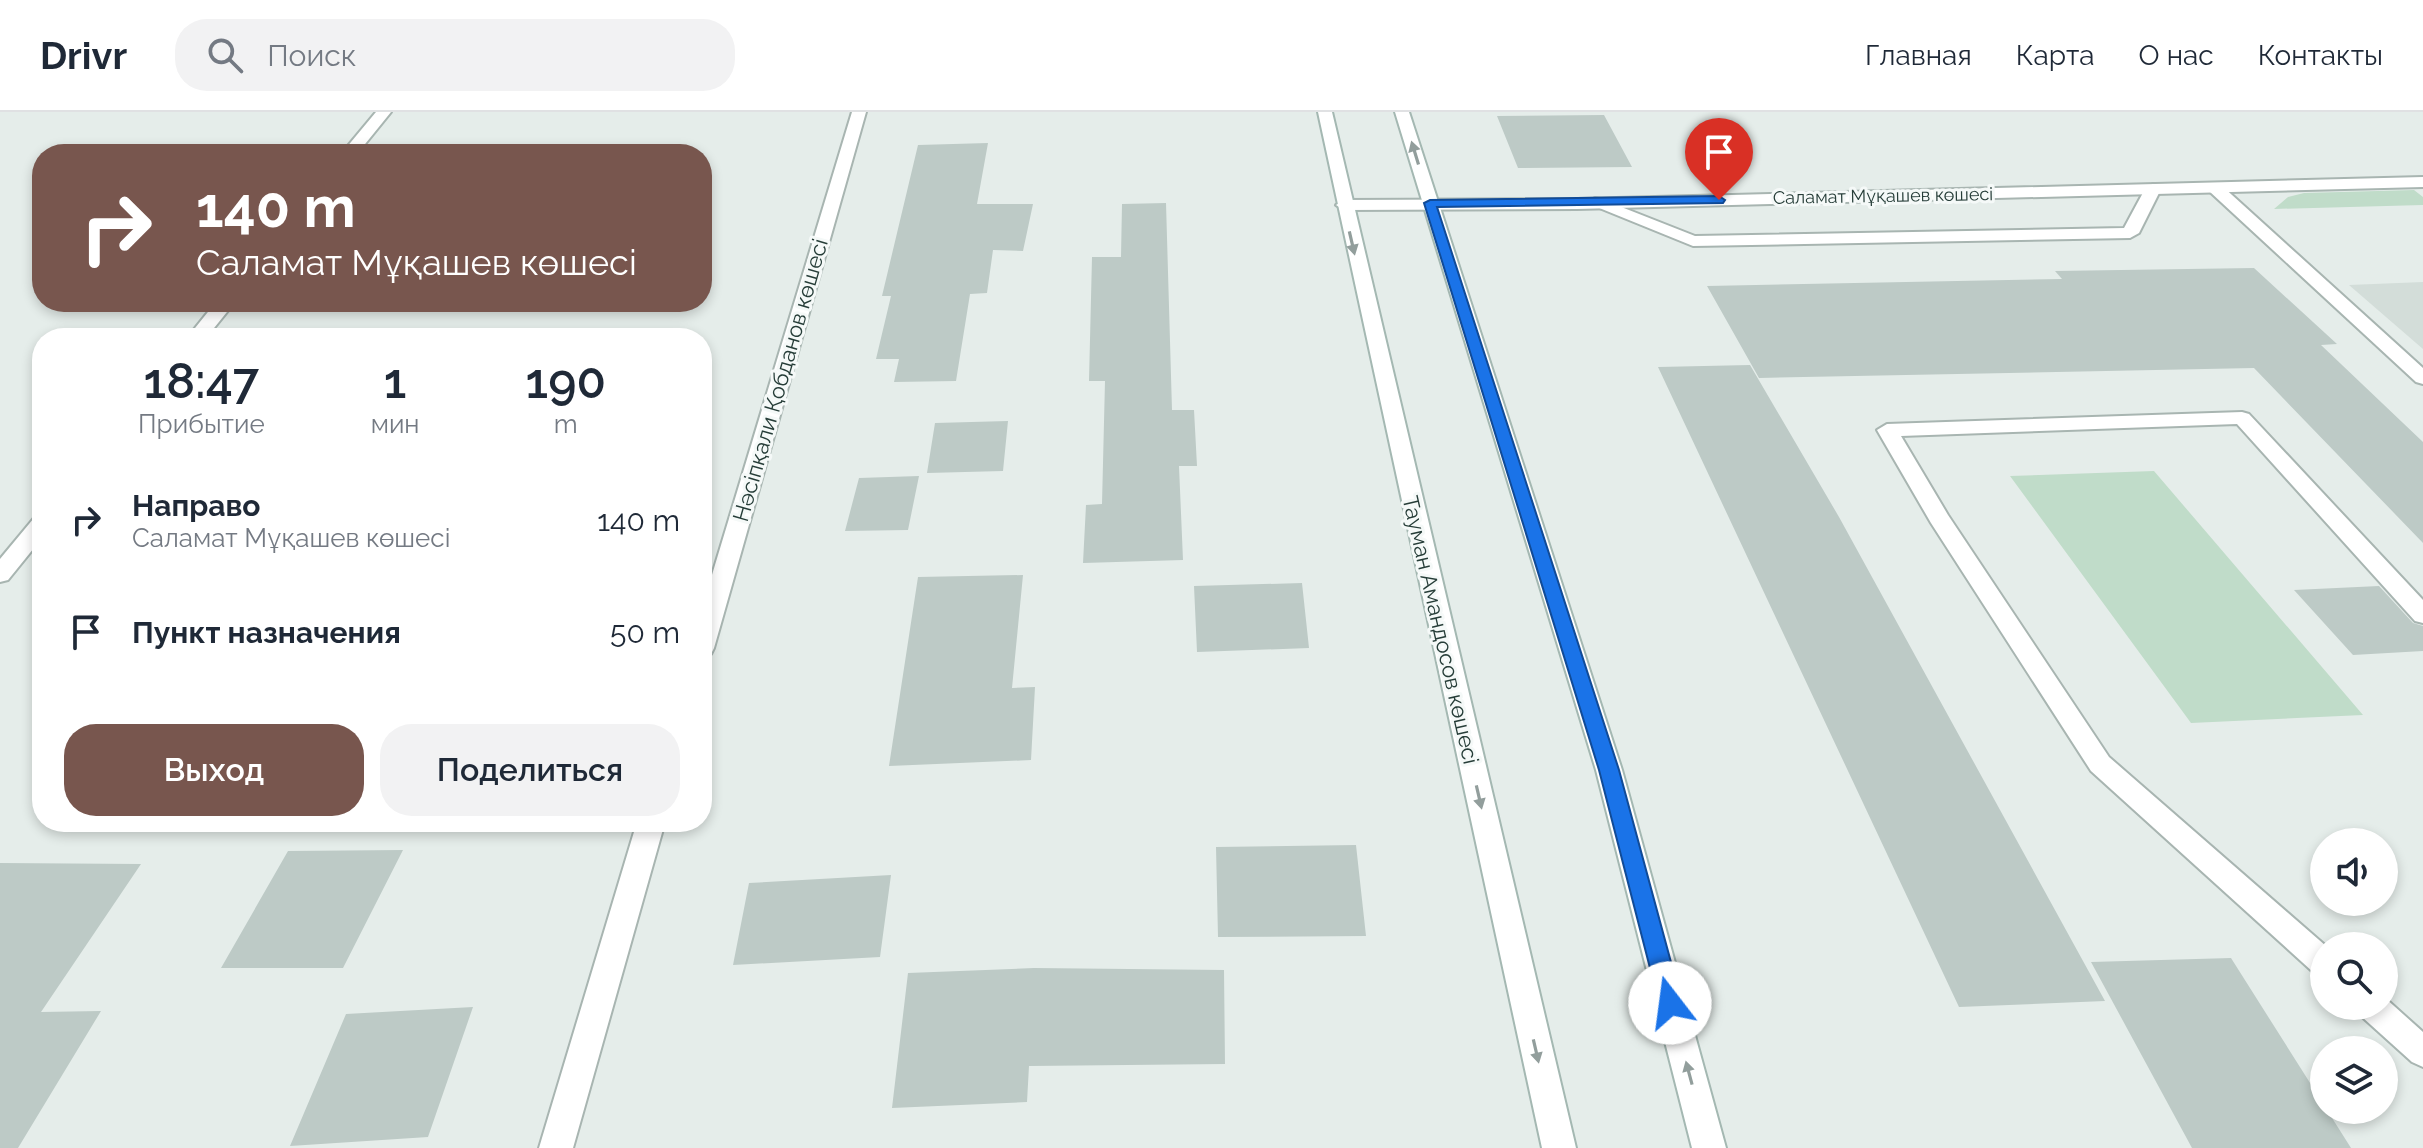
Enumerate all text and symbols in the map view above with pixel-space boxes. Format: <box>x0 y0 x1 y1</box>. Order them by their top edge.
search box <box>175 19 735 91</box>
text: Drivr <box>40 33 127 78</box>
icon: search <box>203 33 247 77</box>
text: Поиск <box>267 38 356 73</box>
text: Главная <box>1865 39 1972 72</box>
text: Карта <box>2016 39 2095 72</box>
text: О нас <box>2139 39 2214 72</box>
text: Контакты <box>2258 39 2383 72</box>
pin <box>1685 118 1753 200</box>
icon: arrive <box>1697 130 1741 174</box>
one-way arrow <box>1408 140 1421 164</box>
text: 140 m <box>196 174 356 240</box>
icon: right <box>64 176 168 280</box>
street label: Саламат Мұқашев көшесі <box>1773 183 1993 208</box>
one-way arrow <box>1347 231 1359 256</box>
street label: Нәсіпқали Қобданов көшесі <box>727 236 833 524</box>
text: Саламат Мұқашев көшесі <box>196 241 637 283</box>
text: 18:47 <box>144 353 259 409</box>
text: 1 <box>384 353 406 409</box>
text: 190 <box>526 353 606 409</box>
text: Прибытие <box>138 409 265 439</box>
text: мин <box>371 409 420 439</box>
text: m <box>554 409 578 439</box>
text: Направо <box>132 488 261 523</box>
street label: Тауман Амандосов көшесі <box>1397 493 1485 767</box>
icon: right <box>64 498 108 542</box>
text: 140 m <box>597 503 680 538</box>
text: Саламат Мұқашев көшесі <box>132 523 450 553</box>
icon: arrive <box>64 610 108 654</box>
text: Пункт назначения <box>132 615 401 650</box>
text: 50 m <box>610 615 680 650</box>
button: Выход <box>64 724 364 816</box>
button: Поделиться <box>380 724 680 816</box>
one-way arrow <box>1473 785 1485 810</box>
map controls <box>2310 828 2398 1124</box>
button: sound <box>2310 828 2398 916</box>
button: search <box>2310 932 2398 1020</box>
position arrow <box>1628 961 1712 1045</box>
button: layers <box>2310 1036 2398 1124</box>
one-way arrow <box>1530 1038 1543 1063</box>
one-way arrow <box>1682 1060 1695 1084</box>

